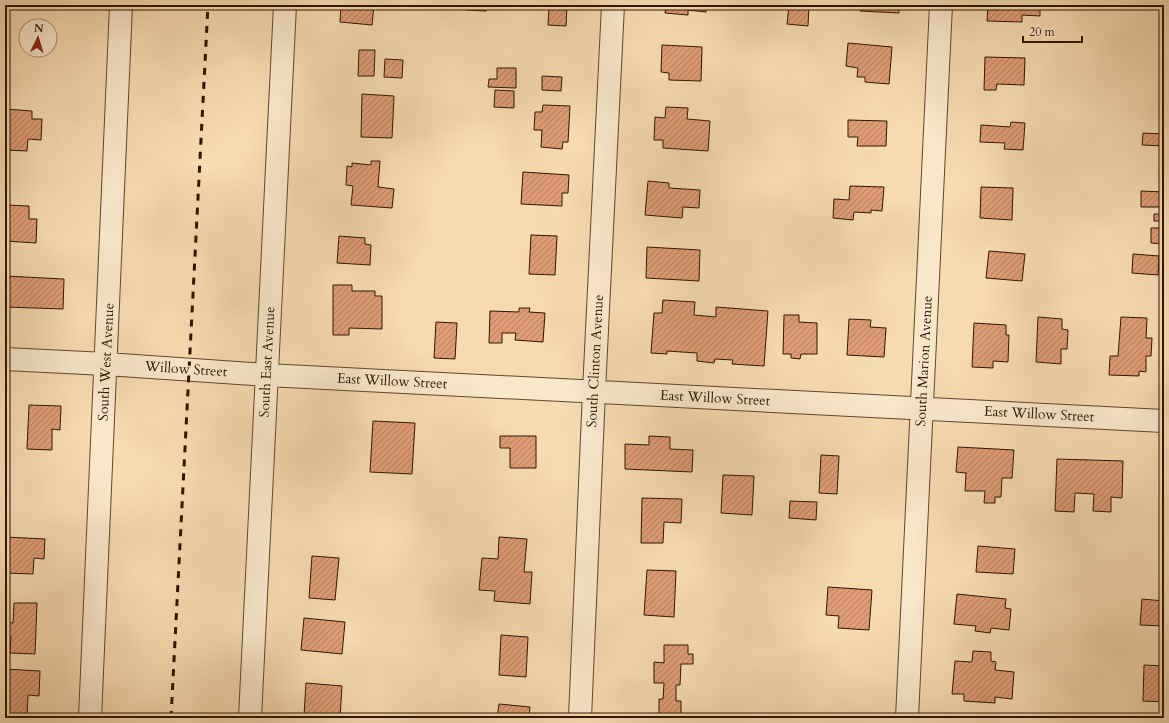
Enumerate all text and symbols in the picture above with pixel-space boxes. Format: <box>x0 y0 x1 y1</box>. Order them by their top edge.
north arrow <box>18 18 58 58</box>
scale bar <box>1023 18 1082 44</box>
text: N <box>33 21 45 36</box>
text: 20 m <box>1029 24 1056 40</box>
street label: South Clinton Avenue <box>582 294 608 428</box>
street label: South Marion Avenue <box>911 295 937 427</box>
street label: South West Avenue <box>93 302 119 422</box>
street label: South East Avenue <box>255 306 279 418</box>
street label: Willow Street <box>143 357 229 381</box>
street label: East Willow Street <box>336 369 448 393</box>
street label: East Willow Street <box>659 386 771 410</box>
street label: East Willow Street <box>983 402 1095 426</box>

